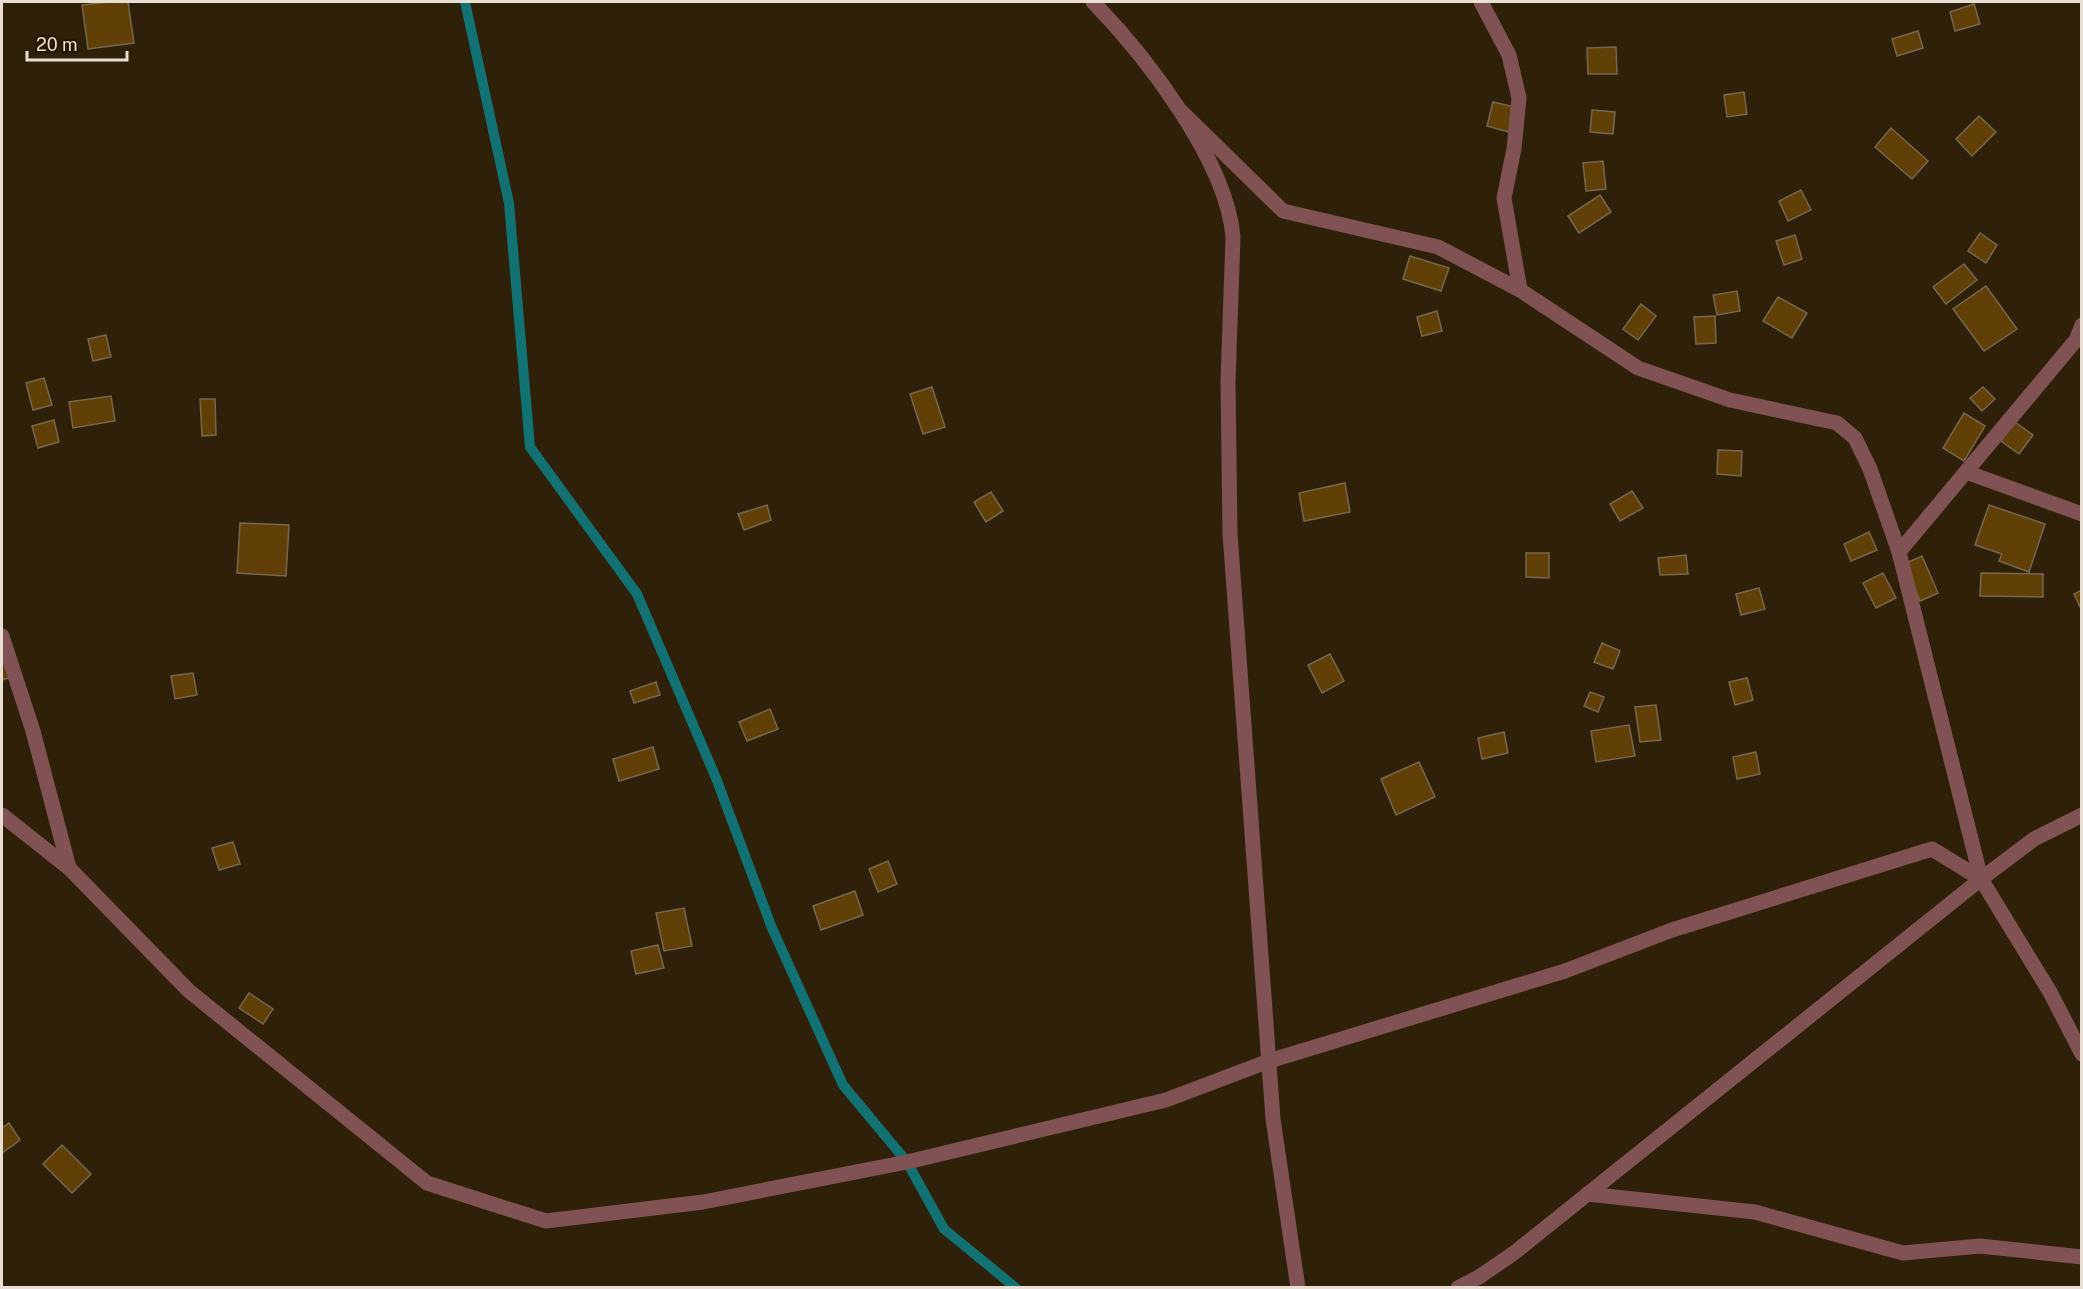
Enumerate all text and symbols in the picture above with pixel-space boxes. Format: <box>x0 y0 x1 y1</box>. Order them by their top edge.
scale bar <box>27 24 128 62</box>
text: 20 m <box>36 34 78 55</box>

